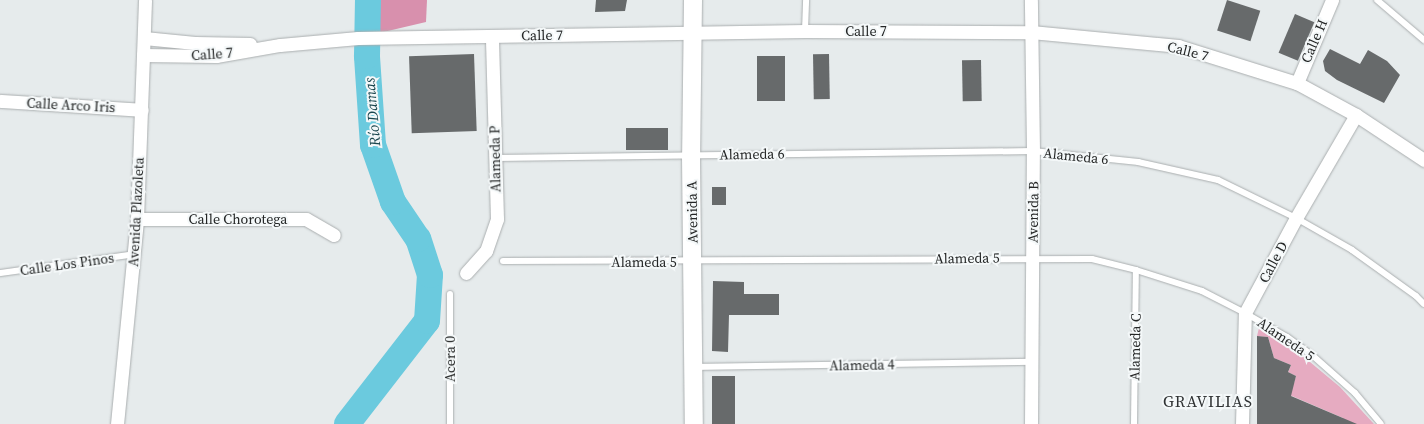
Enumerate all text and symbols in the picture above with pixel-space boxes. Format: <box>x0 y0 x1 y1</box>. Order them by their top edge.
street label: Calle H <box>1297 17 1331 65</box>
street label: Calle 7 <box>845 23 887 39</box>
street label: Calle 7 <box>521 26 563 44</box>
street label: Calle 7 <box>1166 38 1210 64</box>
street label: Calle 7 <box>191 44 233 64</box>
water label: Río Damas <box>360 77 384 147</box>
street label: Calle Arco Iris <box>26 94 116 116</box>
street label: Alameda P <box>486 126 504 192</box>
street label: Alameda 6 <box>1043 144 1109 168</box>
street label: Alameda 6 <box>719 145 785 163</box>
street label: Avenida Plazoleta <box>125 157 147 267</box>
street label: Avenida A <box>683 181 701 243</box>
street label: Avenida B <box>1024 181 1042 243</box>
street label: Calle Chorotega <box>189 211 287 227</box>
street label: Calle D <box>1255 238 1291 286</box>
street label: Calle Los Pinos <box>19 249 115 279</box>
street label: Alameda 5 <box>934 249 1000 267</box>
street label: Alameda 5 <box>611 254 677 270</box>
street label: Alameda C <box>1126 313 1144 381</box>
street label: Alameda 5 <box>1254 314 1318 364</box>
street label: Acera 0 <box>442 336 458 382</box>
street label: Alameda 4 <box>829 356 895 374</box>
district label: GRAVILIAS <box>1163 391 1253 411</box>

